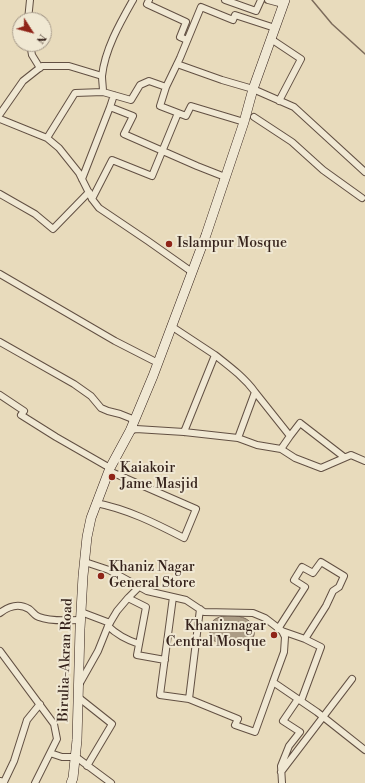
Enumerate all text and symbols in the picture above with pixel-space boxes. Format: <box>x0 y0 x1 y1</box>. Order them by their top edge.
north arrow <box>12 12 52 52</box>
text: N <box>33 31 49 46</box>
place label: Islampur Mosque <box>177 236 287 252</box>
marker: Islampur Mosque <box>164 239 174 249</box>
place label: Kaiakoir Jame Masjid <box>120 461 198 494</box>
marker: Kaiakoir Jame Masjid <box>107 472 117 482</box>
place label: Khaniz Nagar General Store <box>109 560 196 592</box>
marker: Khaniz Nagar General Store <box>96 571 106 581</box>
street label: Birulia-Akran Road <box>55 598 77 722</box>
place label: Khaniznagar Central Mosque <box>166 619 266 652</box>
marker: Khaniznagar Central Mosque <box>269 630 279 640</box>

